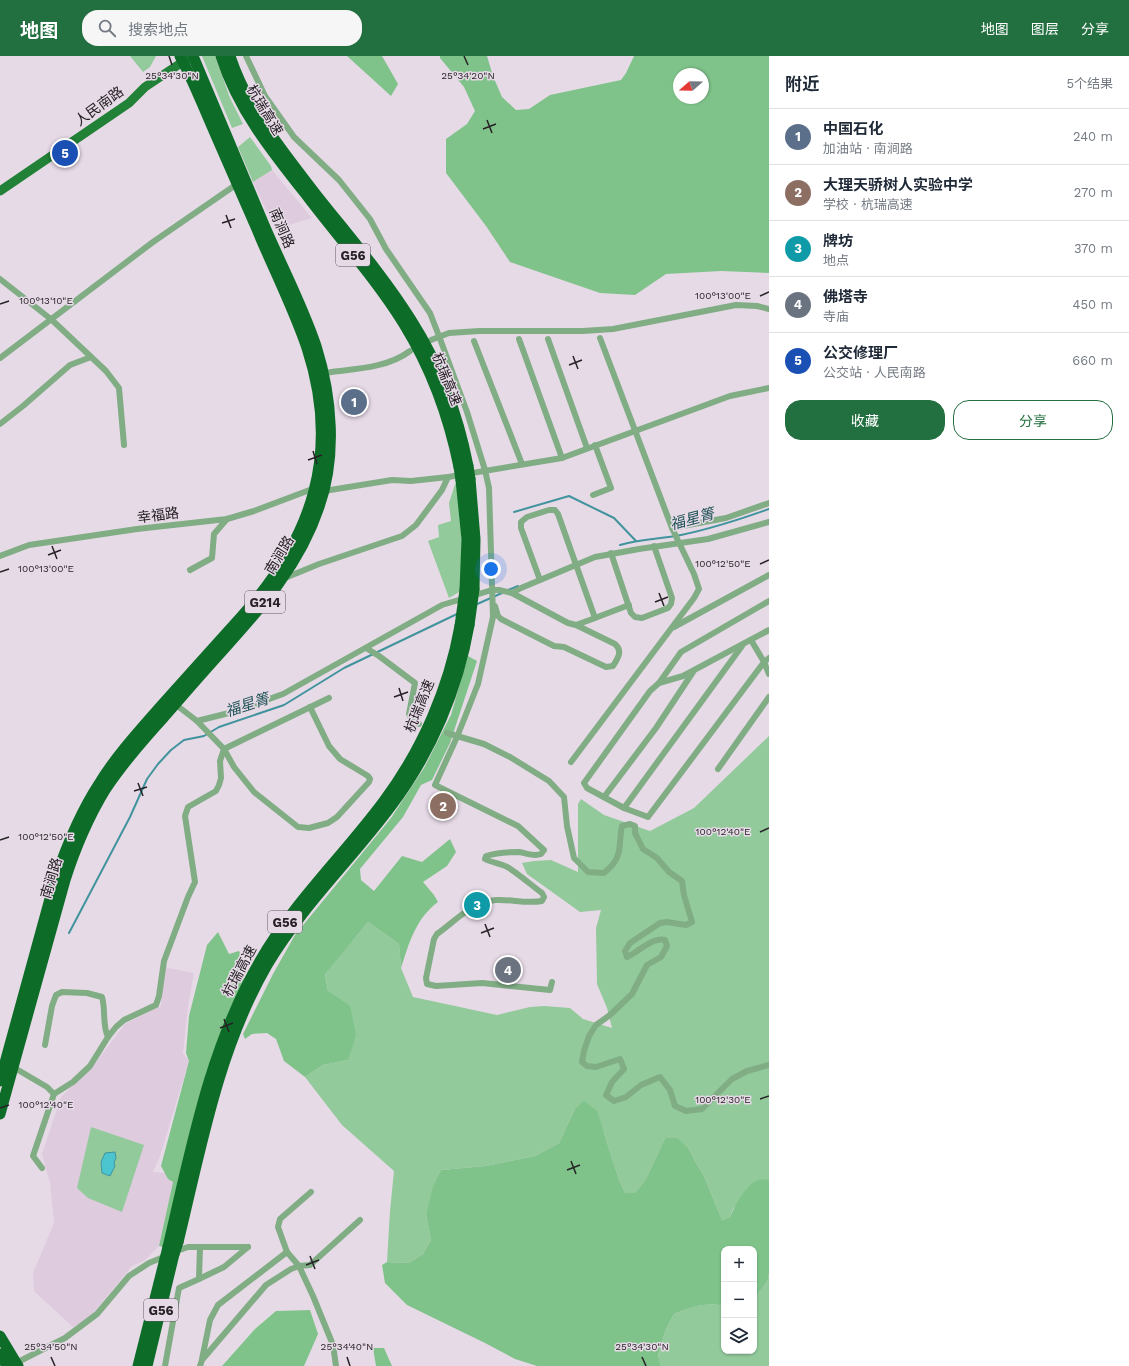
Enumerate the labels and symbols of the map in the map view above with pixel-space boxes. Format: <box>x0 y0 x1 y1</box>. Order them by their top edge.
north arrow <box>673 68 709 104</box>
text: 25°34'30"N <box>145 70 199 81</box>
text: 25°34'20"N <box>441 70 495 81</box>
street label: 杭瑞高速 <box>244 82 286 138</box>
street label: 人民南路 <box>72 83 126 129</box>
pin: 5 <box>52 138 78 168</box>
street label: 南涧路 <box>266 206 298 250</box>
road number: G56 <box>336 244 370 266</box>
text: 100°13'00"E <box>695 290 751 301</box>
text: 100°13'10"E <box>19 295 73 306</box>
street label: 杭瑞高速 <box>429 350 465 408</box>
pin: 1 <box>341 387 367 417</box>
water label: 福星箐 <box>668 504 719 534</box>
street label: 幸福路 <box>136 505 180 525</box>
street label: 南涧路 <box>261 533 297 577</box>
text: 100°12'50"E <box>695 558 751 569</box>
your location <box>481 559 501 579</box>
text: 100°13'00"E <box>18 563 74 574</box>
road number: G214 <box>245 591 285 613</box>
street label: 杭瑞高速 <box>401 677 437 735</box>
water label: 福星箐 <box>223 689 274 721</box>
pin: 2 <box>430 791 456 821</box>
text: 100°12'40"E <box>696 826 750 837</box>
text: 100°12'50"E <box>18 831 74 842</box>
street label: 南涧路 <box>37 856 65 900</box>
pin: 3 <box>464 890 490 920</box>
road number: G56 <box>268 911 302 933</box>
street label: 杭瑞高速 <box>219 943 259 999</box>
pin: 4 <box>495 955 521 985</box>
text: 100°12'30"E <box>695 1094 751 1105</box>
text: 100°12'40"E <box>19 1099 73 1110</box>
road number: G56 <box>144 1299 178 1321</box>
text: 25°34'50"N <box>24 1341 78 1352</box>
text: 25°34'40"N <box>321 1341 373 1352</box>
text: 25°34'30"N <box>615 1341 669 1352</box>

